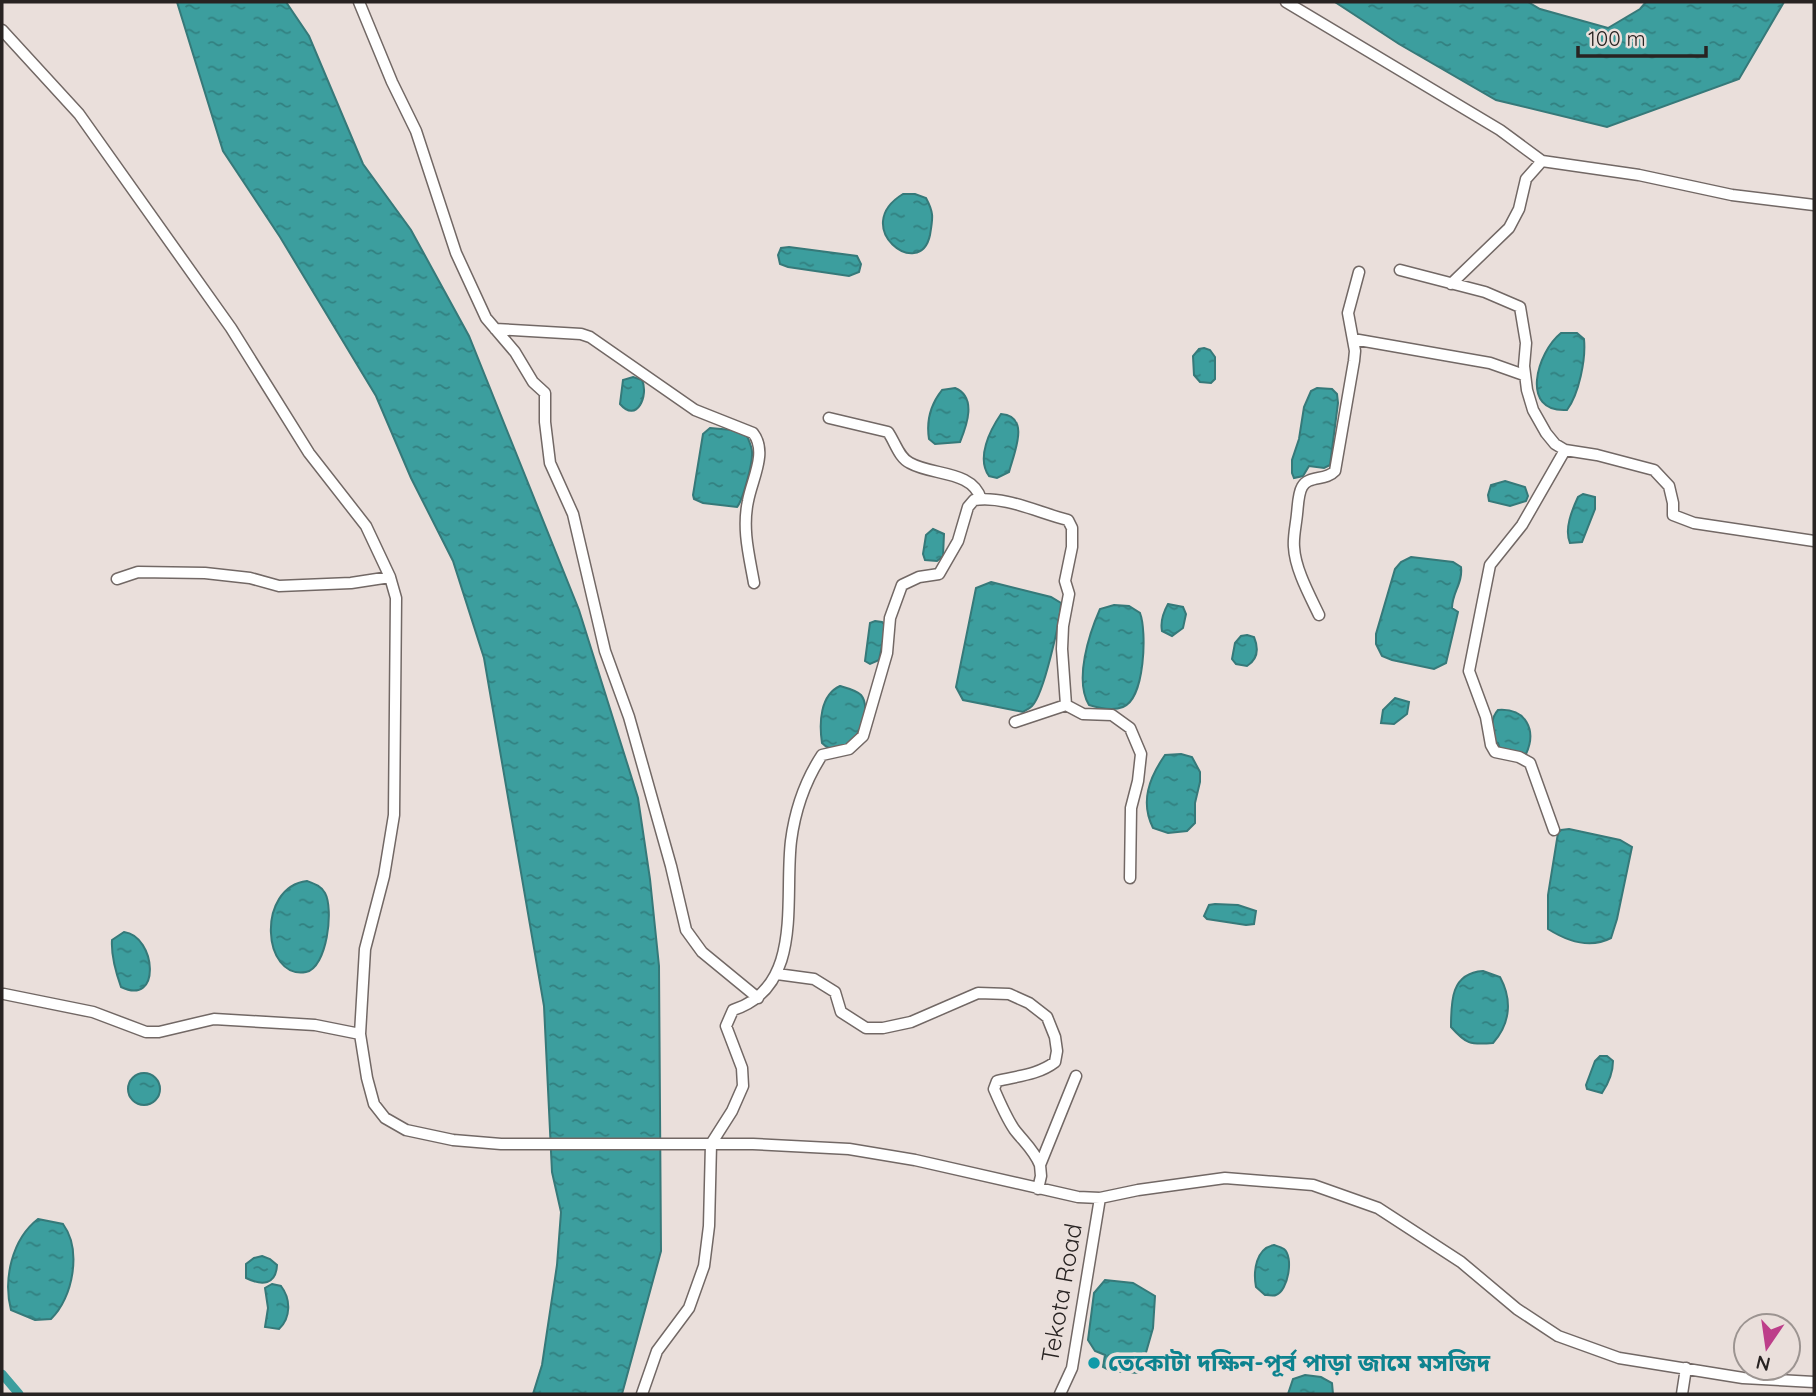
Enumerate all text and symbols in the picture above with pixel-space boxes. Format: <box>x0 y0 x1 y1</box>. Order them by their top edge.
scale bar <box>1578 14 1706 58</box>
text: 100 m <box>1588 25 1646 51</box>
street label: Tekota Road <box>1034 1221 1088 1365</box>
north arrow <box>1732 1312 1802 1382</box>
place label: তেকোটা দক্ষিন-পূর্ব পাড়া জামে মসজিদ <box>1108 1347 1491 1377</box>
text: N <box>1754 1350 1773 1377</box>
marker: তেকোটা দক্ষিন-পূর্ব পাড়া জামে মসজিদ <box>1086 1355 1102 1371</box>

